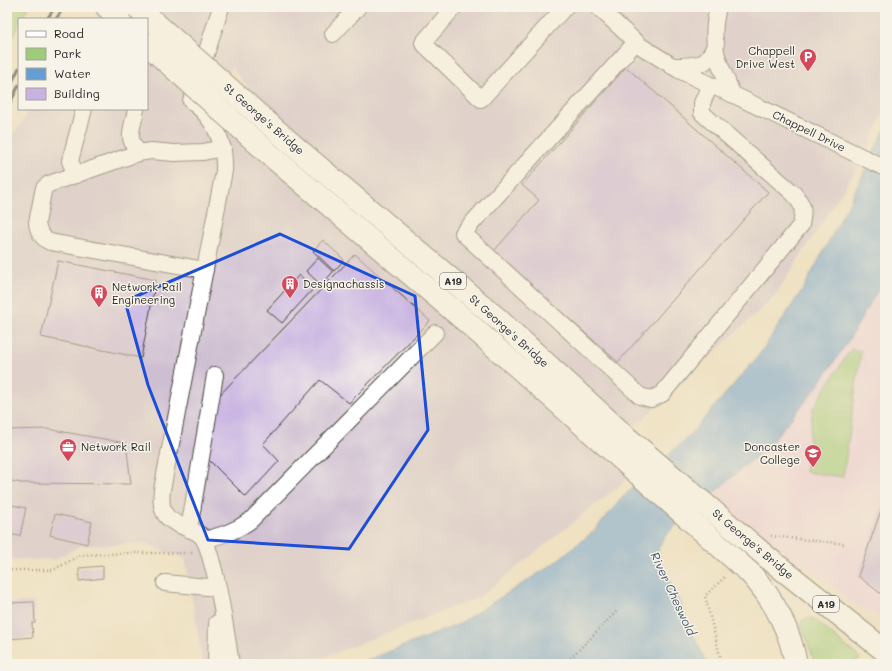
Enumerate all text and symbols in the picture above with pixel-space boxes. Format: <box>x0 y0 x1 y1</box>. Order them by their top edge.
legend <box>18 18 148 110</box>
text: Road <box>54 25 84 41</box>
place label: Chappell Drive West <box>736 43 795 71</box>
text: Park <box>54 45 81 61</box>
parking icon: Chappell Drive West <box>798 47 818 72</box>
text: Water <box>54 65 91 81</box>
street label: St George's Bridge <box>221 80 308 158</box>
text: Building <box>54 85 100 101</box>
street label: Chappell Drive <box>770 106 848 155</box>
road number: A19 <box>440 273 466 289</box>
building icon: Designachassis <box>280 274 300 299</box>
place label: Designachassis <box>303 276 384 291</box>
place label: Network Rail Engineering <box>112 279 182 307</box>
building icon: Network Rail Engineering <box>89 283 109 308</box>
street label: St George's Bridge <box>466 291 552 370</box>
office icon: Network Rail <box>58 437 78 462</box>
place label: Network Rail <box>81 439 151 454</box>
place label: Doncaster College <box>744 439 800 467</box>
school or university icon: Doncaster College <box>803 443 823 468</box>
street label: St George's Bridge <box>709 505 797 582</box>
water label: River Cheswold <box>647 549 701 639</box>
road number: A19 <box>813 596 839 612</box>

